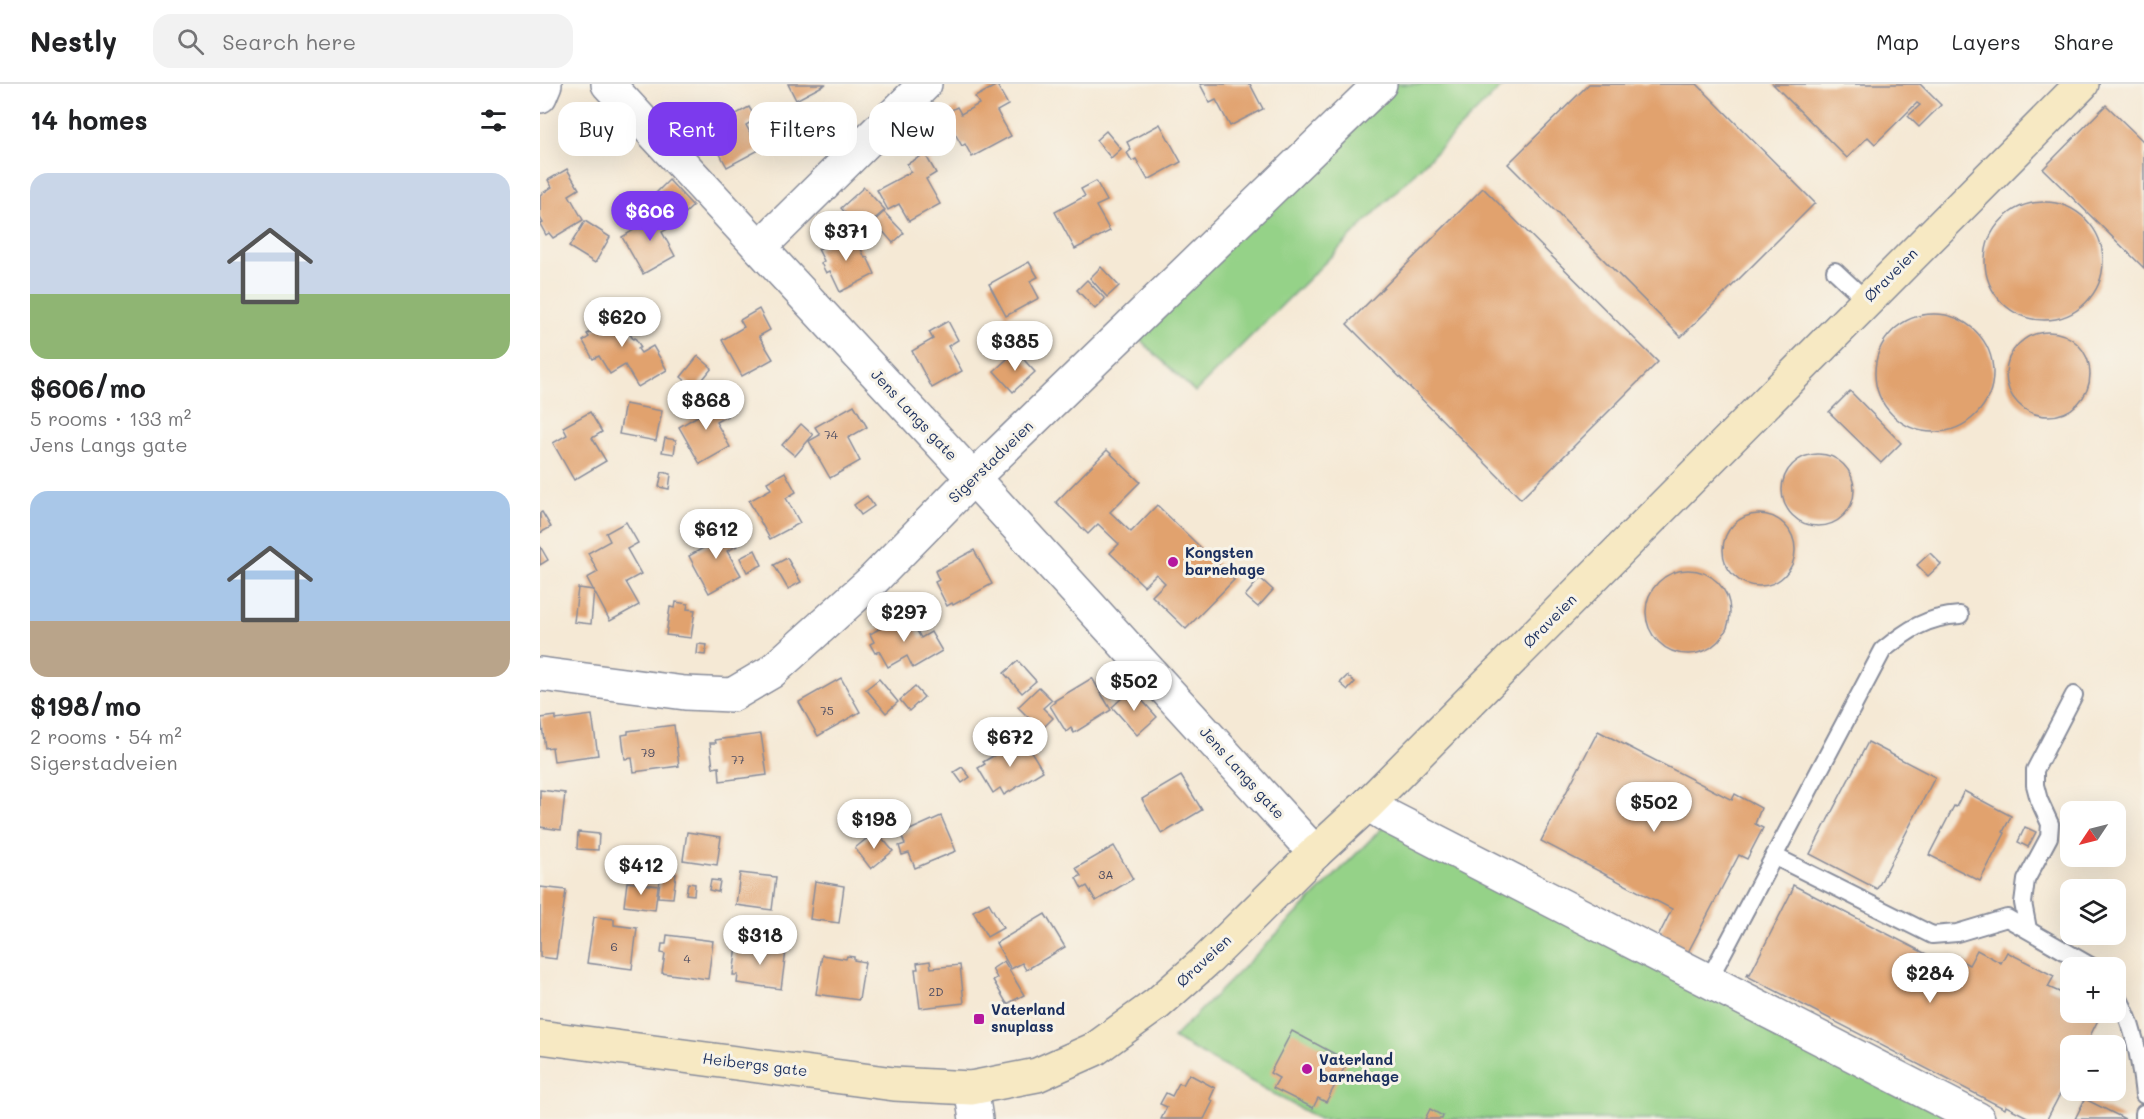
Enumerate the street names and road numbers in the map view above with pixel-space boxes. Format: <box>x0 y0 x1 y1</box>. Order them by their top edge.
street label: Øraveien <box>1859 243 1921 305</box>
street label: Jens Langs gate <box>867 364 962 464</box>
street label: Sigerstadveien <box>944 416 1037 507</box>
street label: Øraveien <box>1518 589 1580 651</box>
street label: Jens Langs gate <box>1196 722 1290 823</box>
street label: Øraveien <box>1172 930 1235 991</box>
street label: Heibergs gate <box>701 1048 809 1080</box>

